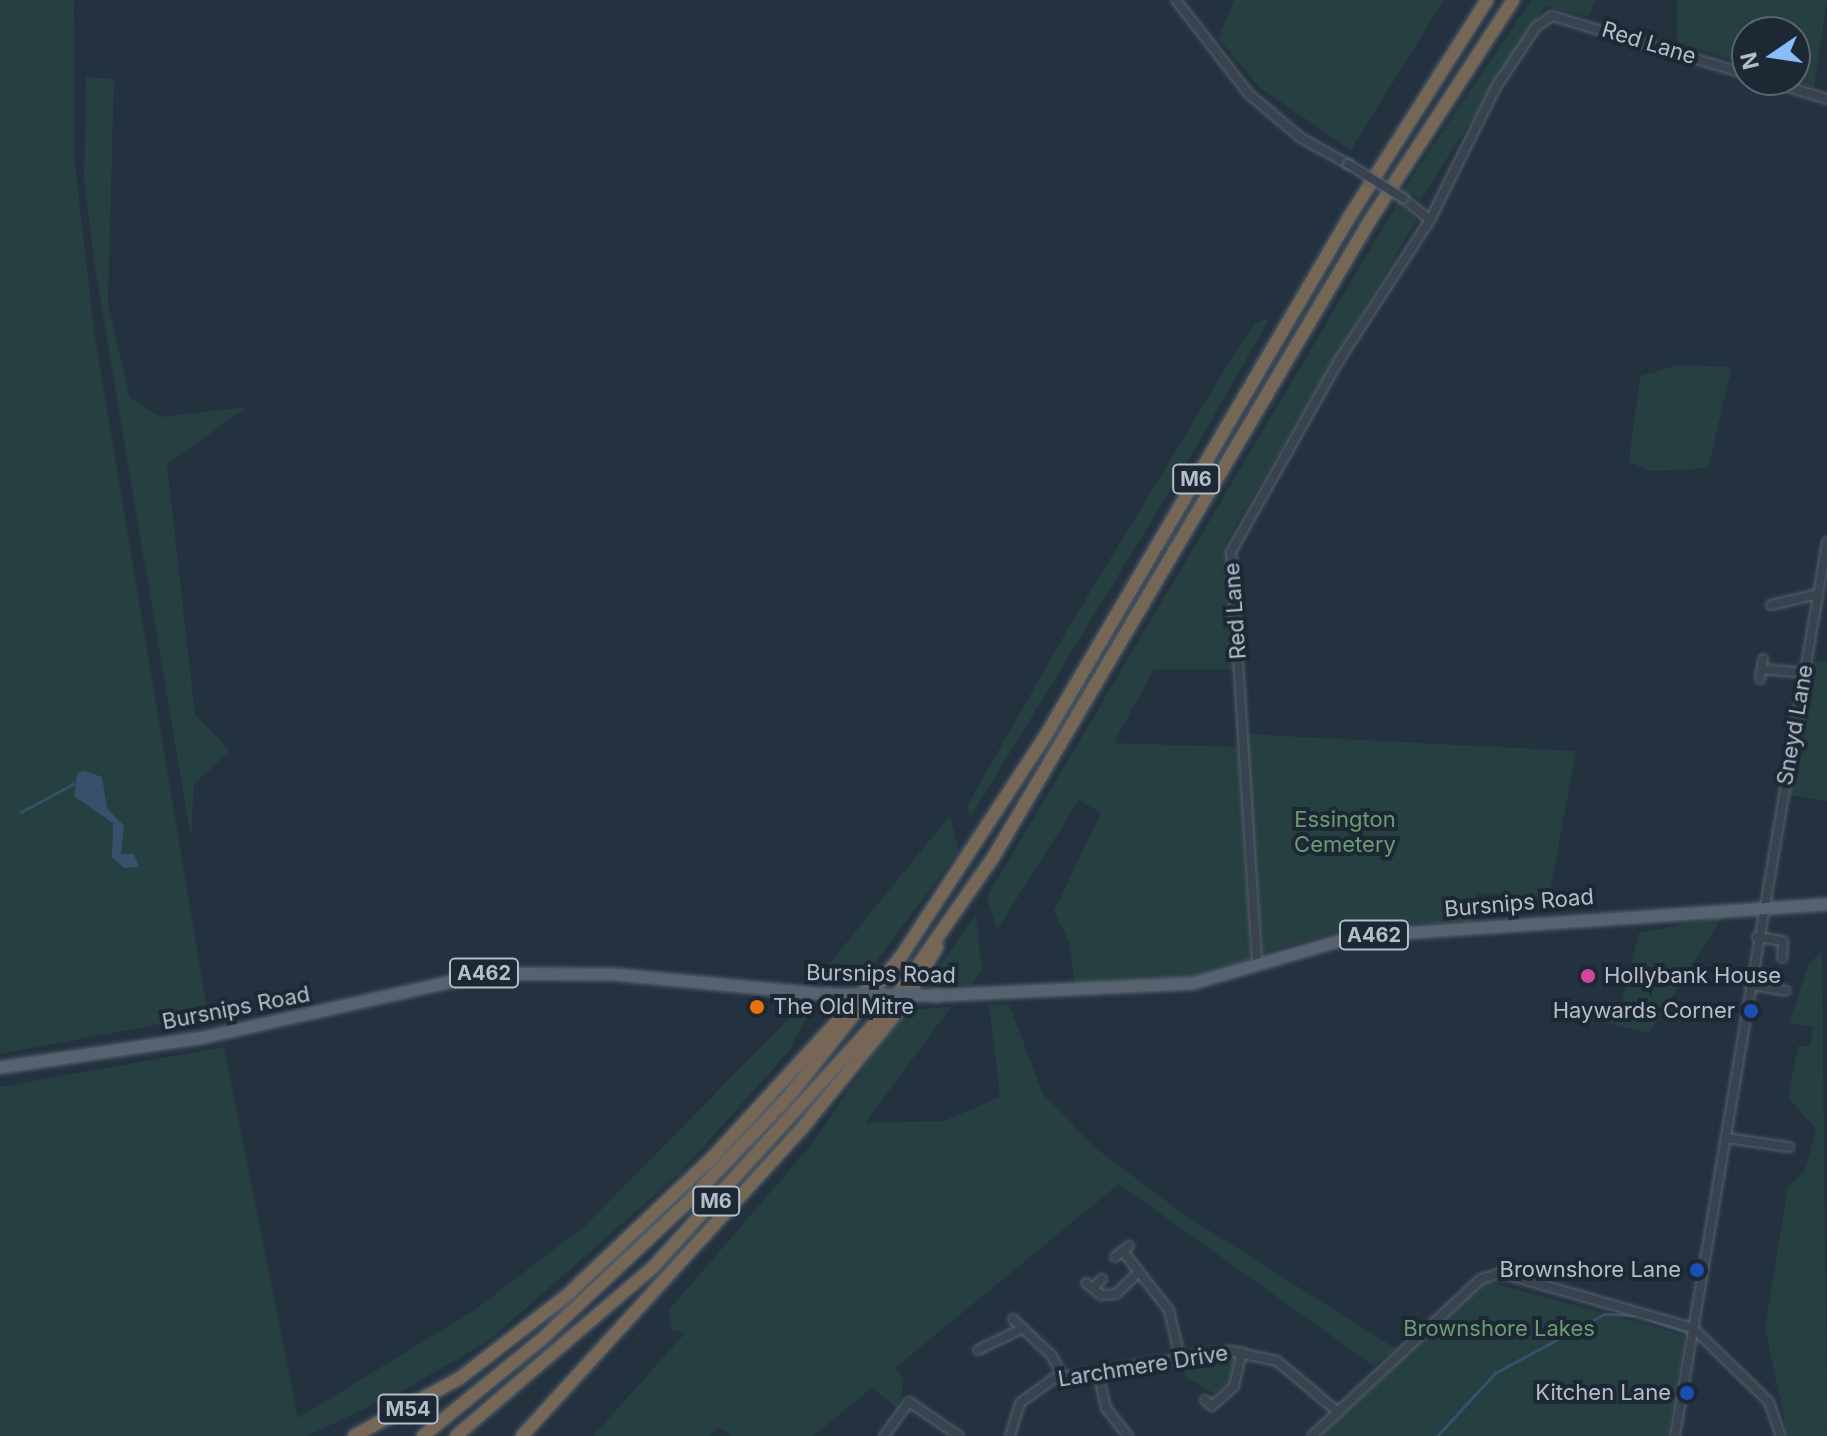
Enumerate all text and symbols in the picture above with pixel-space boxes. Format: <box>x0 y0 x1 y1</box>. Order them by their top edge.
street label: Red Lane <box>1599 16 1699 70</box>
north arrow <box>1731 16 1811 96</box>
text: N <box>1735 50 1764 72</box>
road number: M6 <box>1172 463 1220 495</box>
street label: Red Lane <box>1218 562 1252 660</box>
street label: Sneyd Lane <box>1771 663 1819 787</box>
park label: Essington Cemetery <box>1294 806 1396 858</box>
street label: Bursnips Road <box>1443 883 1595 923</box>
road number: A462 <box>1338 919 1410 951</box>
road number: A462 <box>448 957 520 989</box>
street label: Bursnips Road <box>806 959 956 989</box>
place label: Hollybank House <box>1604 963 1781 989</box>
marker: Hollybank House <box>1579 967 1597 985</box>
street label: Bursnips Road <box>160 981 312 1035</box>
place label: The Old Mitre <box>773 994 914 1020</box>
marker: The Old Mitre <box>748 998 766 1016</box>
place label: Haywards Corner <box>1553 998 1735 1024</box>
marker: Haywards Corner <box>1742 1002 1760 1020</box>
road number: M6 <box>692 1185 740 1217</box>
place label: Brownshore Lane <box>1500 1257 1681 1283</box>
marker: Brownshore Lane <box>1688 1261 1706 1279</box>
park label: Brownshore Lakes <box>1403 1316 1595 1342</box>
street label: Larchmere Drive <box>1056 1340 1230 1392</box>
place label: Kitchen Lane <box>1535 1380 1671 1406</box>
marker: Kitchen Lane <box>1678 1384 1696 1402</box>
road number: M54 <box>376 1393 440 1425</box>

